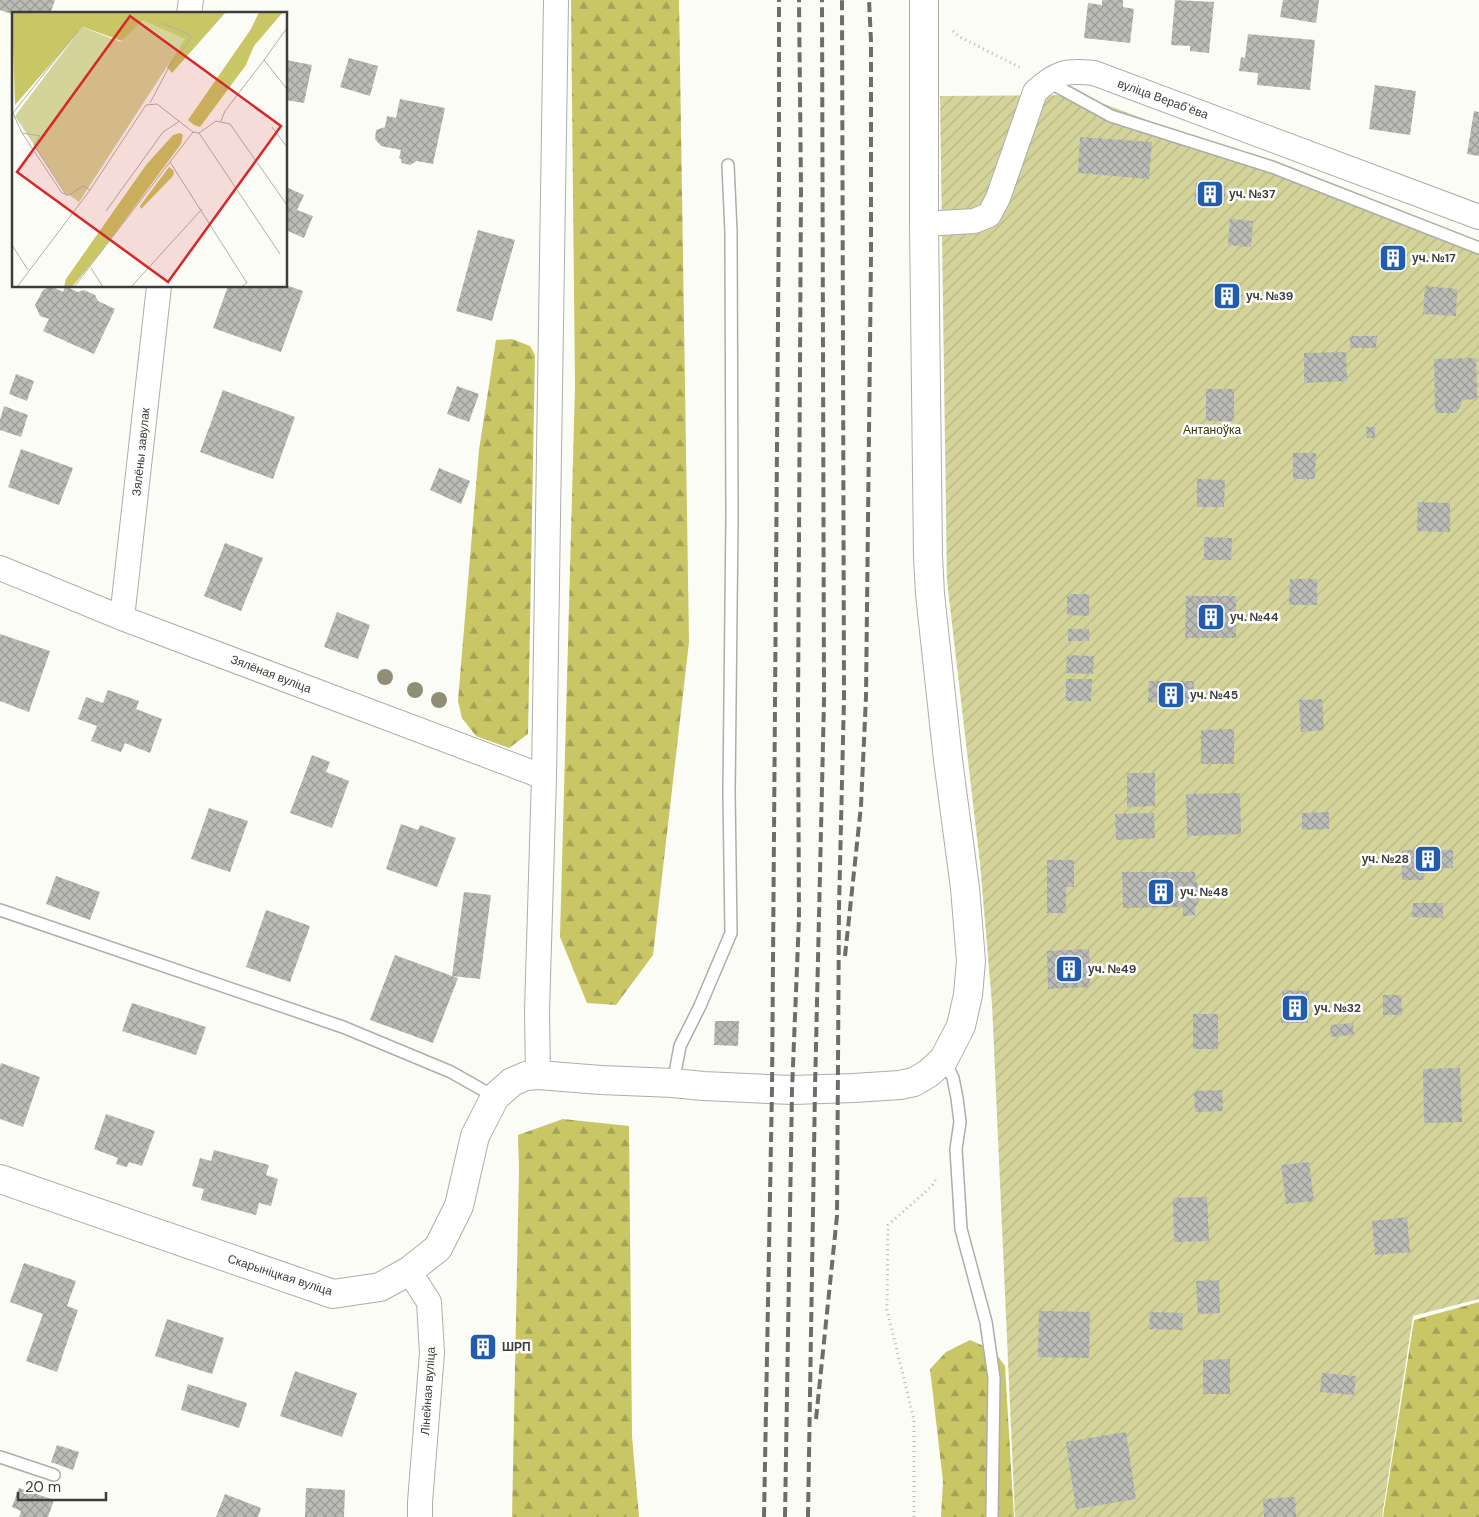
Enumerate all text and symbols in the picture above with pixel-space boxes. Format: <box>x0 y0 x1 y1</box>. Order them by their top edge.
inset map <box>12 12 288 288</box>
street label: вуліца Верабʼёва <box>1115 75 1211 123</box>
building icon: уч. №37 <box>1195 179 1225 209</box>
place label: уч. №37 <box>1229 186 1276 202</box>
building icon: уч. №17 <box>1378 243 1408 273</box>
place label: уч. №17 <box>1412 250 1456 266</box>
building icon: уч. №39 <box>1212 281 1242 311</box>
place label: уч. №39 <box>1246 288 1294 304</box>
street label: Зялёны завулак <box>128 406 154 497</box>
park label: Антаноўка <box>1183 422 1241 438</box>
building icon: уч. №44 <box>1196 602 1226 632</box>
place label: уч. №44 <box>1230 609 1279 625</box>
street label: Зялёная вуліца <box>228 651 314 697</box>
building icon: уч. №45 <box>1156 680 1186 710</box>
place label: уч. №45 <box>1190 687 1238 703</box>
building icon: уч. №28 <box>1413 844 1443 874</box>
place label: уч. №28 <box>1362 851 1409 867</box>
building icon: уч. №48 <box>1146 877 1176 907</box>
place label: уч. №48 <box>1180 884 1228 900</box>
building icon: уч. №49 <box>1054 954 1084 984</box>
place label: уч. №49 <box>1088 961 1137 977</box>
building icon: уч. №32 <box>1280 993 1310 1023</box>
place label: уч. №32 <box>1314 1000 1361 1016</box>
street label: Скарыніцкая вуліца <box>226 1251 335 1300</box>
building icon: ШРП <box>468 1332 498 1362</box>
place label: ШРП <box>502 1339 531 1355</box>
street label: Лінейная вуліца <box>417 1346 439 1436</box>
scale bar <box>18 1470 105 1502</box>
text: 20 m <box>25 1477 61 1497</box>

